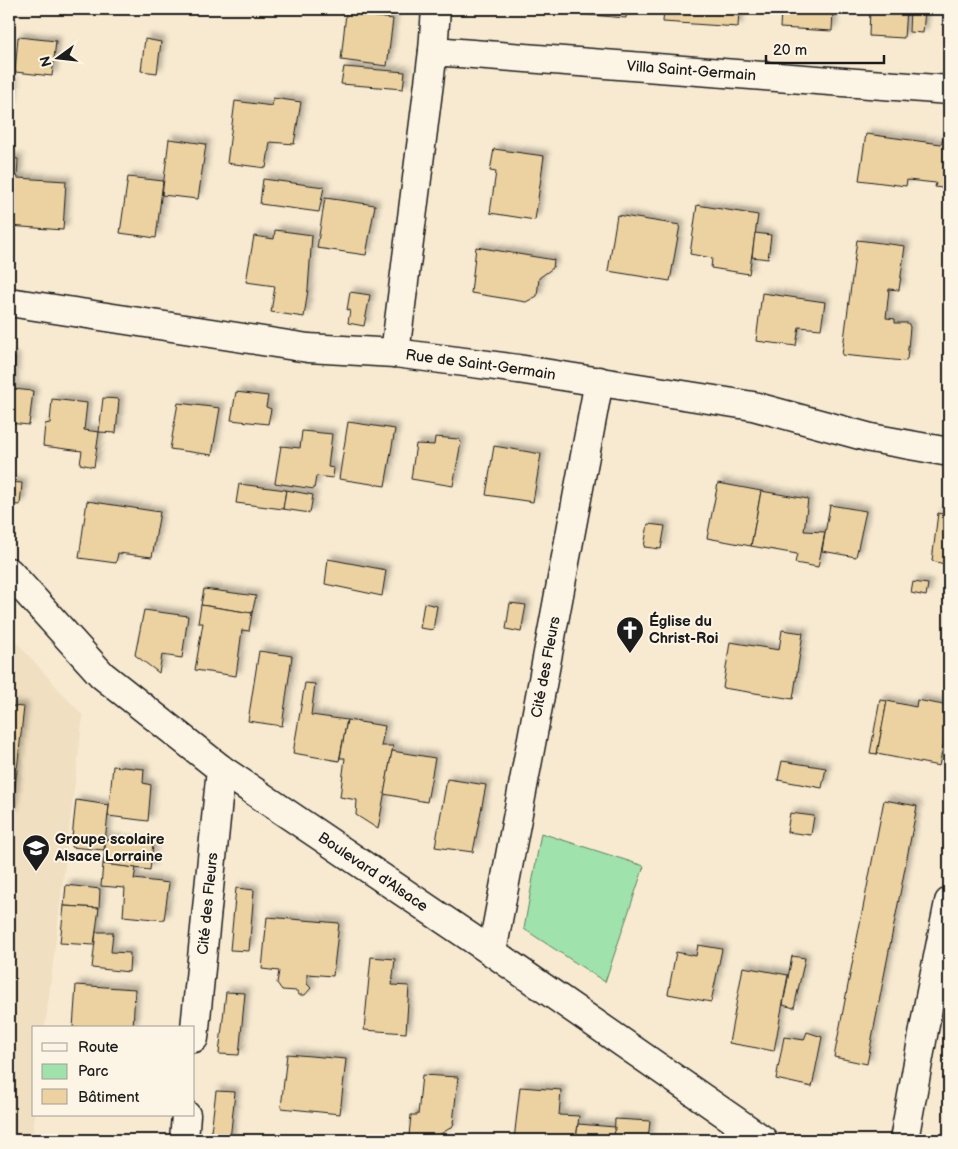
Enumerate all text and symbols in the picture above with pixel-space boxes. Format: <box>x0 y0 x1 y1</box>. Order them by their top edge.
north arrow <box>32 32 82 82</box>
scale bar <box>766 32 883 64</box>
text: 20 m <box>773 41 807 60</box>
text: N <box>36 54 55 69</box>
street label: Villa Saint-Germain <box>626 56 757 85</box>
street label: Rue de Saint-Germain <box>404 345 557 384</box>
place label: Église du Christ-Roi <box>649 611 719 648</box>
street label: Cité des Fleurs <box>527 614 564 719</box>
church icon: Église du Christ-Roi <box>615 615 645 654</box>
street label: Boulevard d'Alsace <box>314 828 432 916</box>
place label: Groupe scolaire Alsace Lorraine <box>54 830 165 866</box>
school or university icon: Groupe scolaire Alsace Lorraine <box>21 833 51 872</box>
street label: Cité des Fleurs <box>193 851 222 956</box>
legend <box>32 1026 195 1116</box>
text: Route <box>78 1038 119 1057</box>
text: Parc <box>78 1062 108 1081</box>
text: Bâtiment <box>78 1088 140 1107</box>

